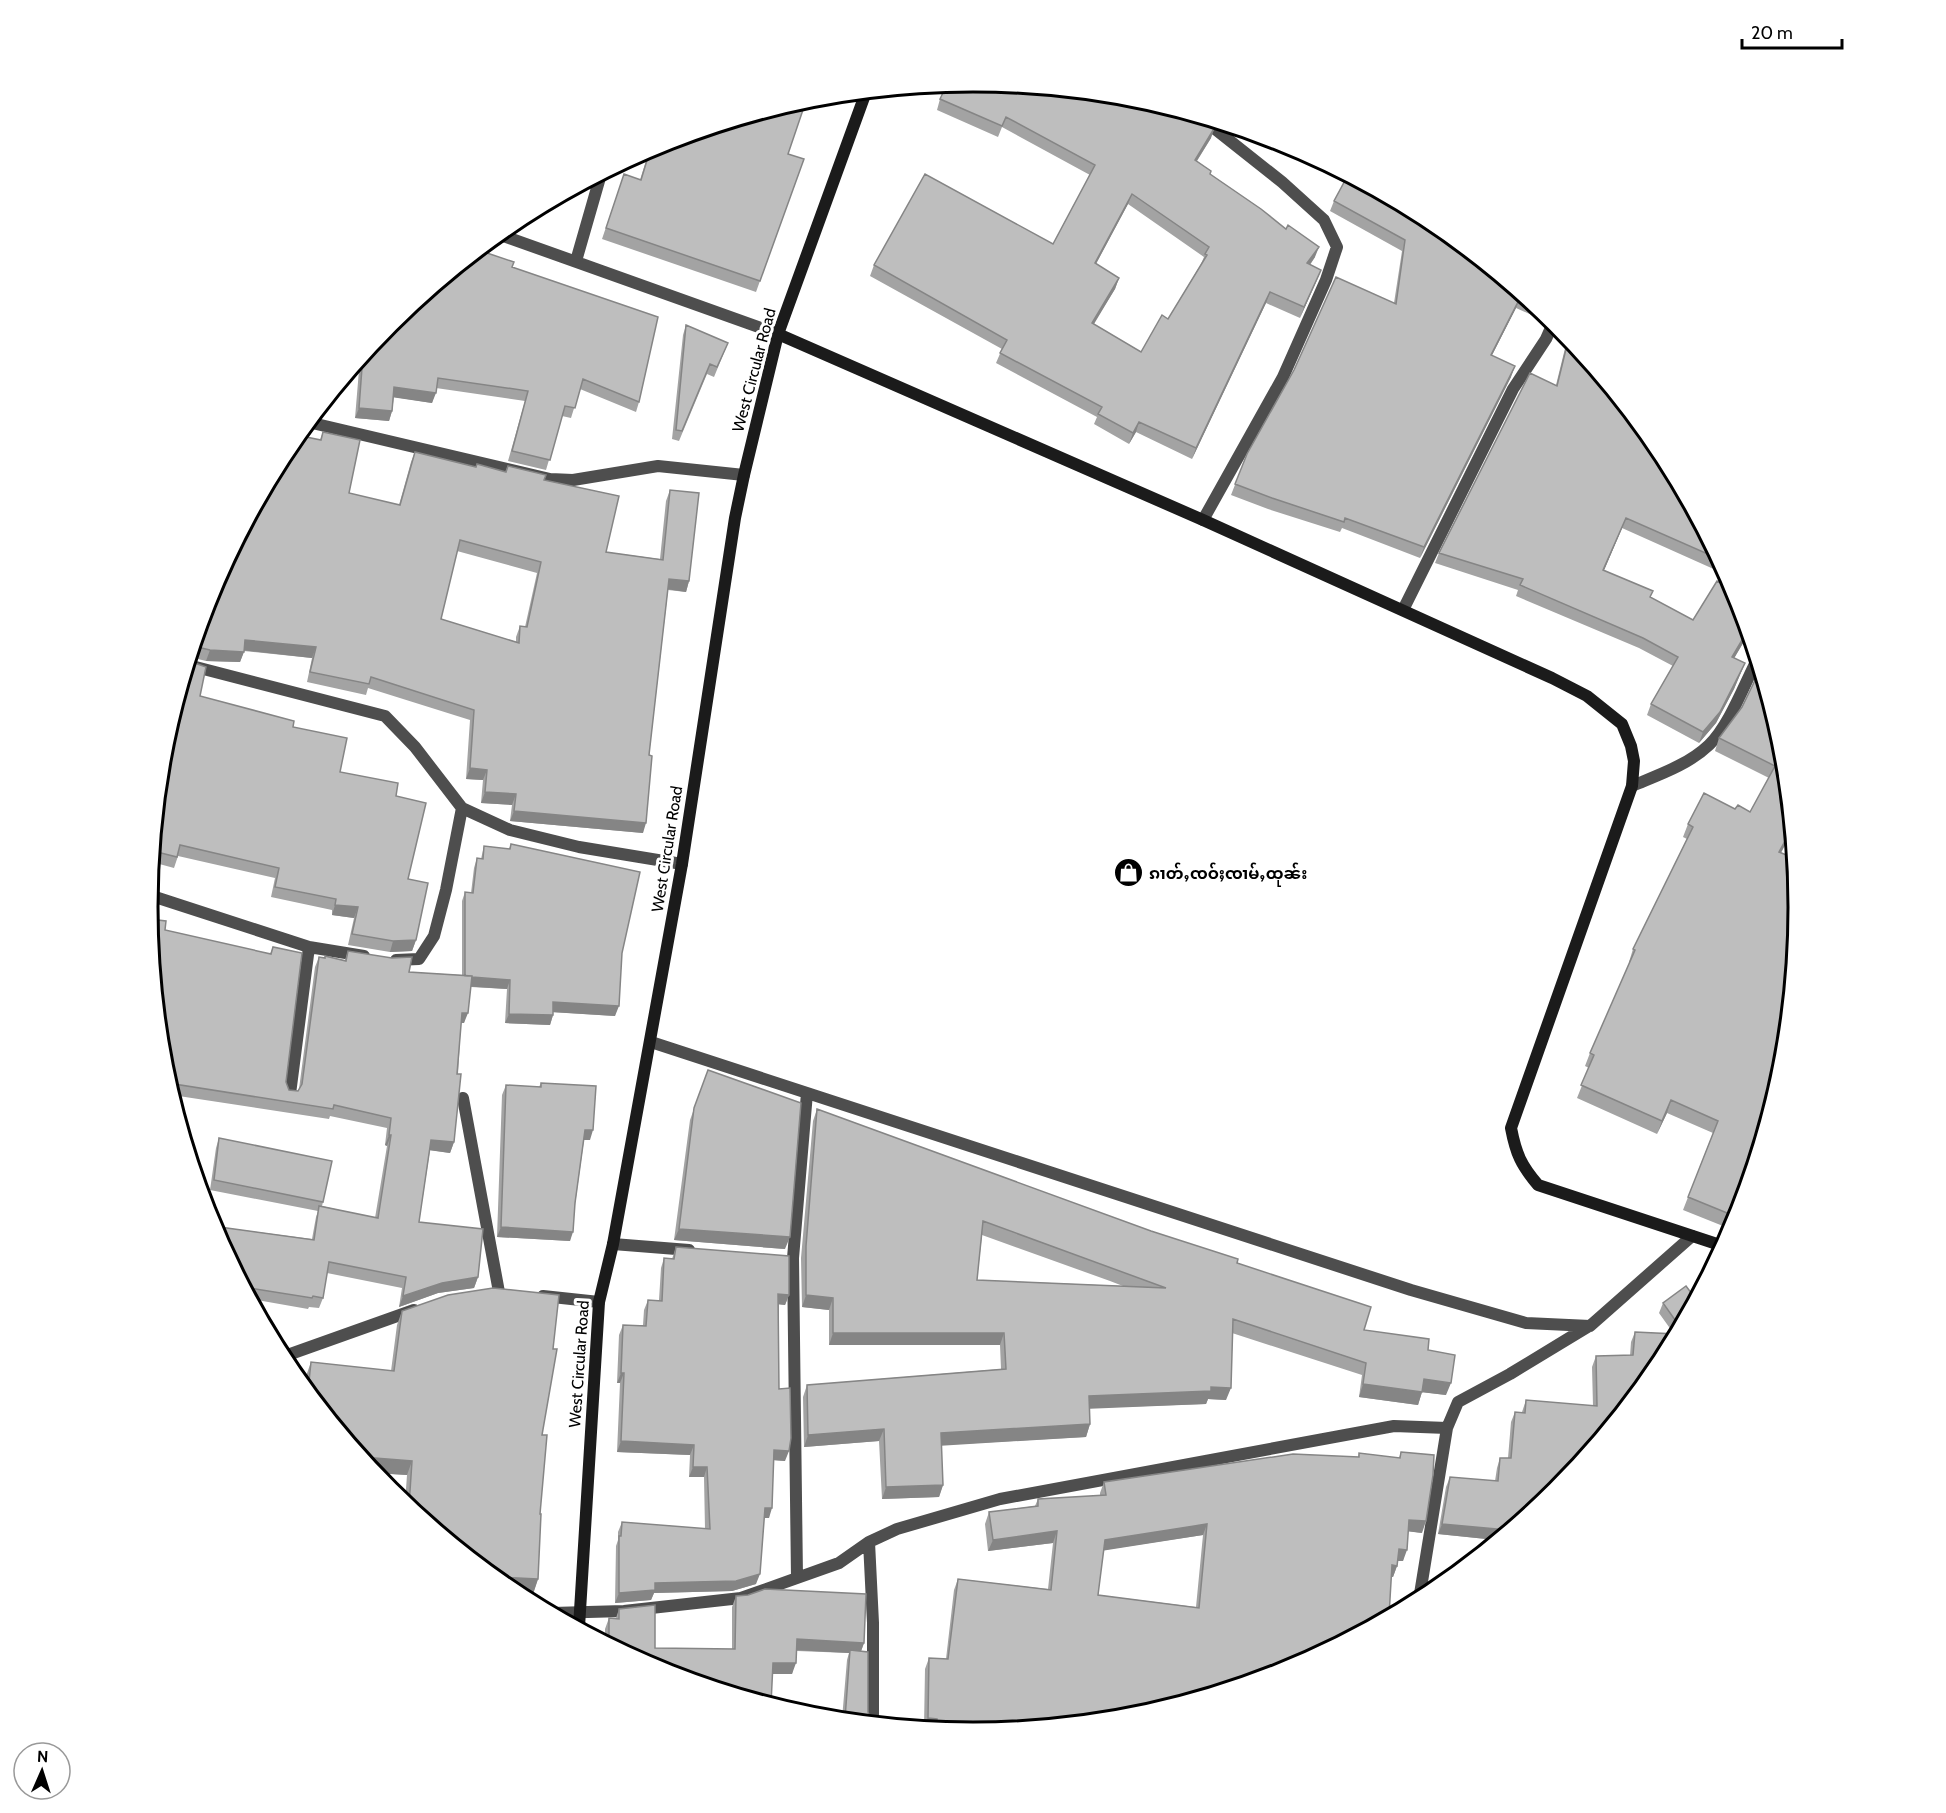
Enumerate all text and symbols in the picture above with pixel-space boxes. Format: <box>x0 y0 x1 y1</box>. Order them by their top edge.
scale bar <box>1742 12 1842 50</box>
text: 20 m <box>1751 22 1793 44</box>
street label: West Circular Road <box>728 306 780 434</box>
street label: West Circular Road <box>648 785 686 913</box>
shop icon: ၵၢတ်ႇၸဝ်ႈၸၢမ်ႇထုၼ်း <box>1112 857 1144 889</box>
place label: ၵၢတ်ႇၸဝ်ႈၸၢမ်ႇထုၼ်း <box>1149 862 1307 887</box>
street label: West Circular Road <box>565 1300 593 1428</box>
north arrow <box>12 1741 72 1801</box>
text: N <box>37 1747 49 1766</box>

